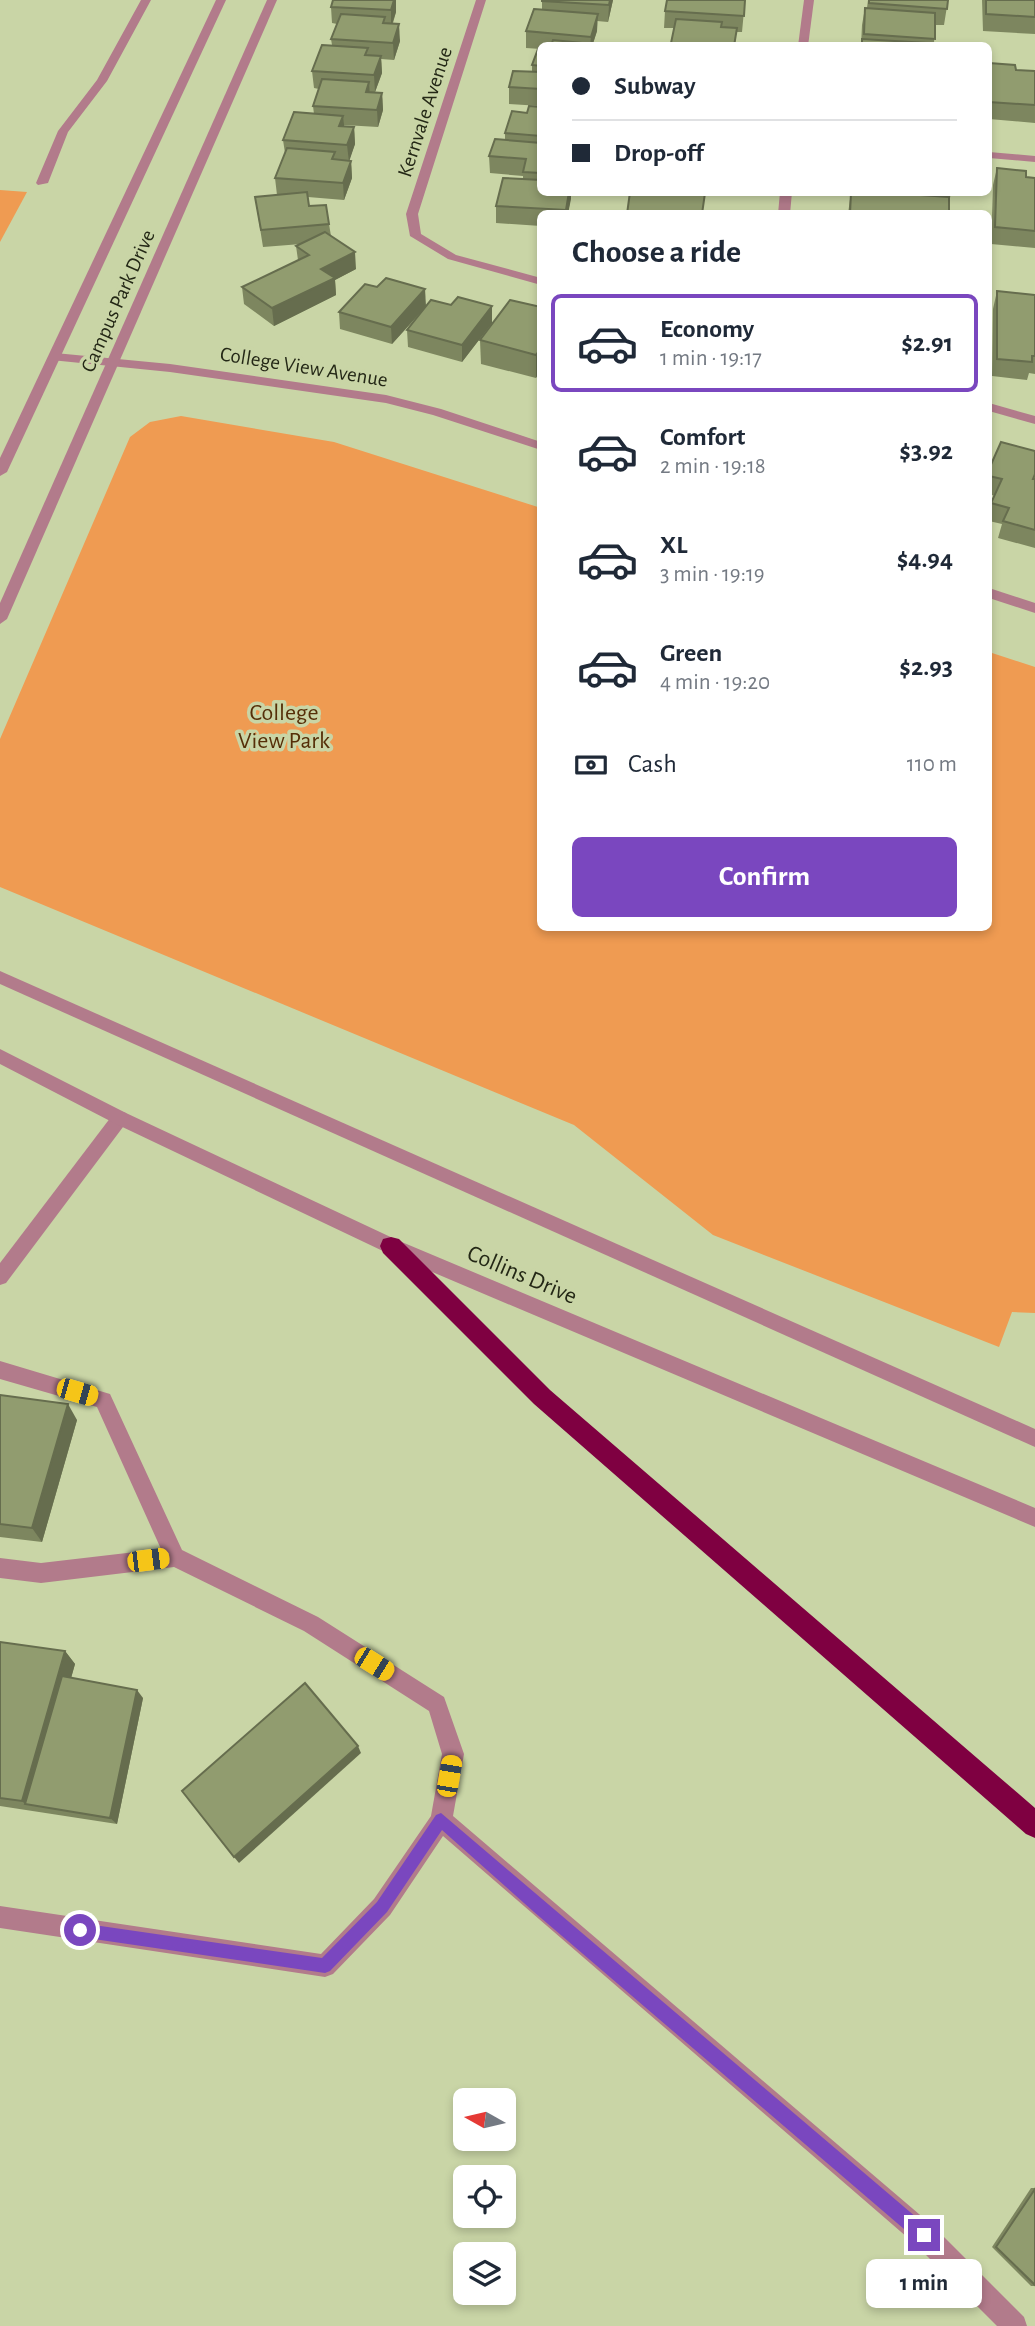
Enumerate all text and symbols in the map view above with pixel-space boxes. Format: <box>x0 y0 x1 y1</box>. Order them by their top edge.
street label: Kernvale Avenue <box>394 44 456 180</box>
text: Subway <box>614 73 696 99</box>
text: Drop-off <box>614 140 703 166</box>
street label: Campus Park Drive <box>77 227 159 375</box>
text: Choose a ride <box>572 236 741 268</box>
icon: car <box>576 312 639 375</box>
text: Economy <box>660 316 754 342</box>
text: $2.91 <box>901 330 953 356</box>
street label: College View Avenue <box>219 343 389 391</box>
text: 1 min · 19:17 <box>660 347 762 370</box>
icon: car <box>576 420 639 483</box>
text: Comfort <box>660 424 745 450</box>
text: $3.92 <box>899 438 953 464</box>
text: 2 min · 19:18 <box>660 455 766 478</box>
icon: car <box>576 528 639 591</box>
text: XL <box>660 532 687 558</box>
text: $4.94 <box>897 546 953 572</box>
text: 3 min · 19:19 <box>660 563 765 586</box>
icon: car <box>576 636 639 699</box>
text: Green <box>660 640 722 666</box>
text: $2.93 <box>899 654 953 680</box>
text: 4 min · 19:20 <box>660 671 770 694</box>
park label: College View Park <box>238 701 330 753</box>
icon: cash <box>572 746 610 784</box>
text: Cash <box>628 751 677 777</box>
text: 110 m <box>907 753 957 776</box>
button: Confirm <box>572 837 957 917</box>
street label: Collins Drive <box>464 1241 580 1309</box>
car <box>54 1376 101 1408</box>
car <box>126 1547 171 1573</box>
car <box>351 1644 398 1684</box>
car <box>436 1753 463 1799</box>
route start <box>64 1914 96 1946</box>
north arrow <box>453 2088 516 2151</box>
map controls <box>453 2088 516 2305</box>
button: locate <box>453 2165 516 2228</box>
route end <box>908 2219 940 2251</box>
button: layers <box>453 2242 516 2305</box>
callout: 1 min <box>866 2260 982 2308</box>
text: 1 min <box>900 2272 948 2295</box>

